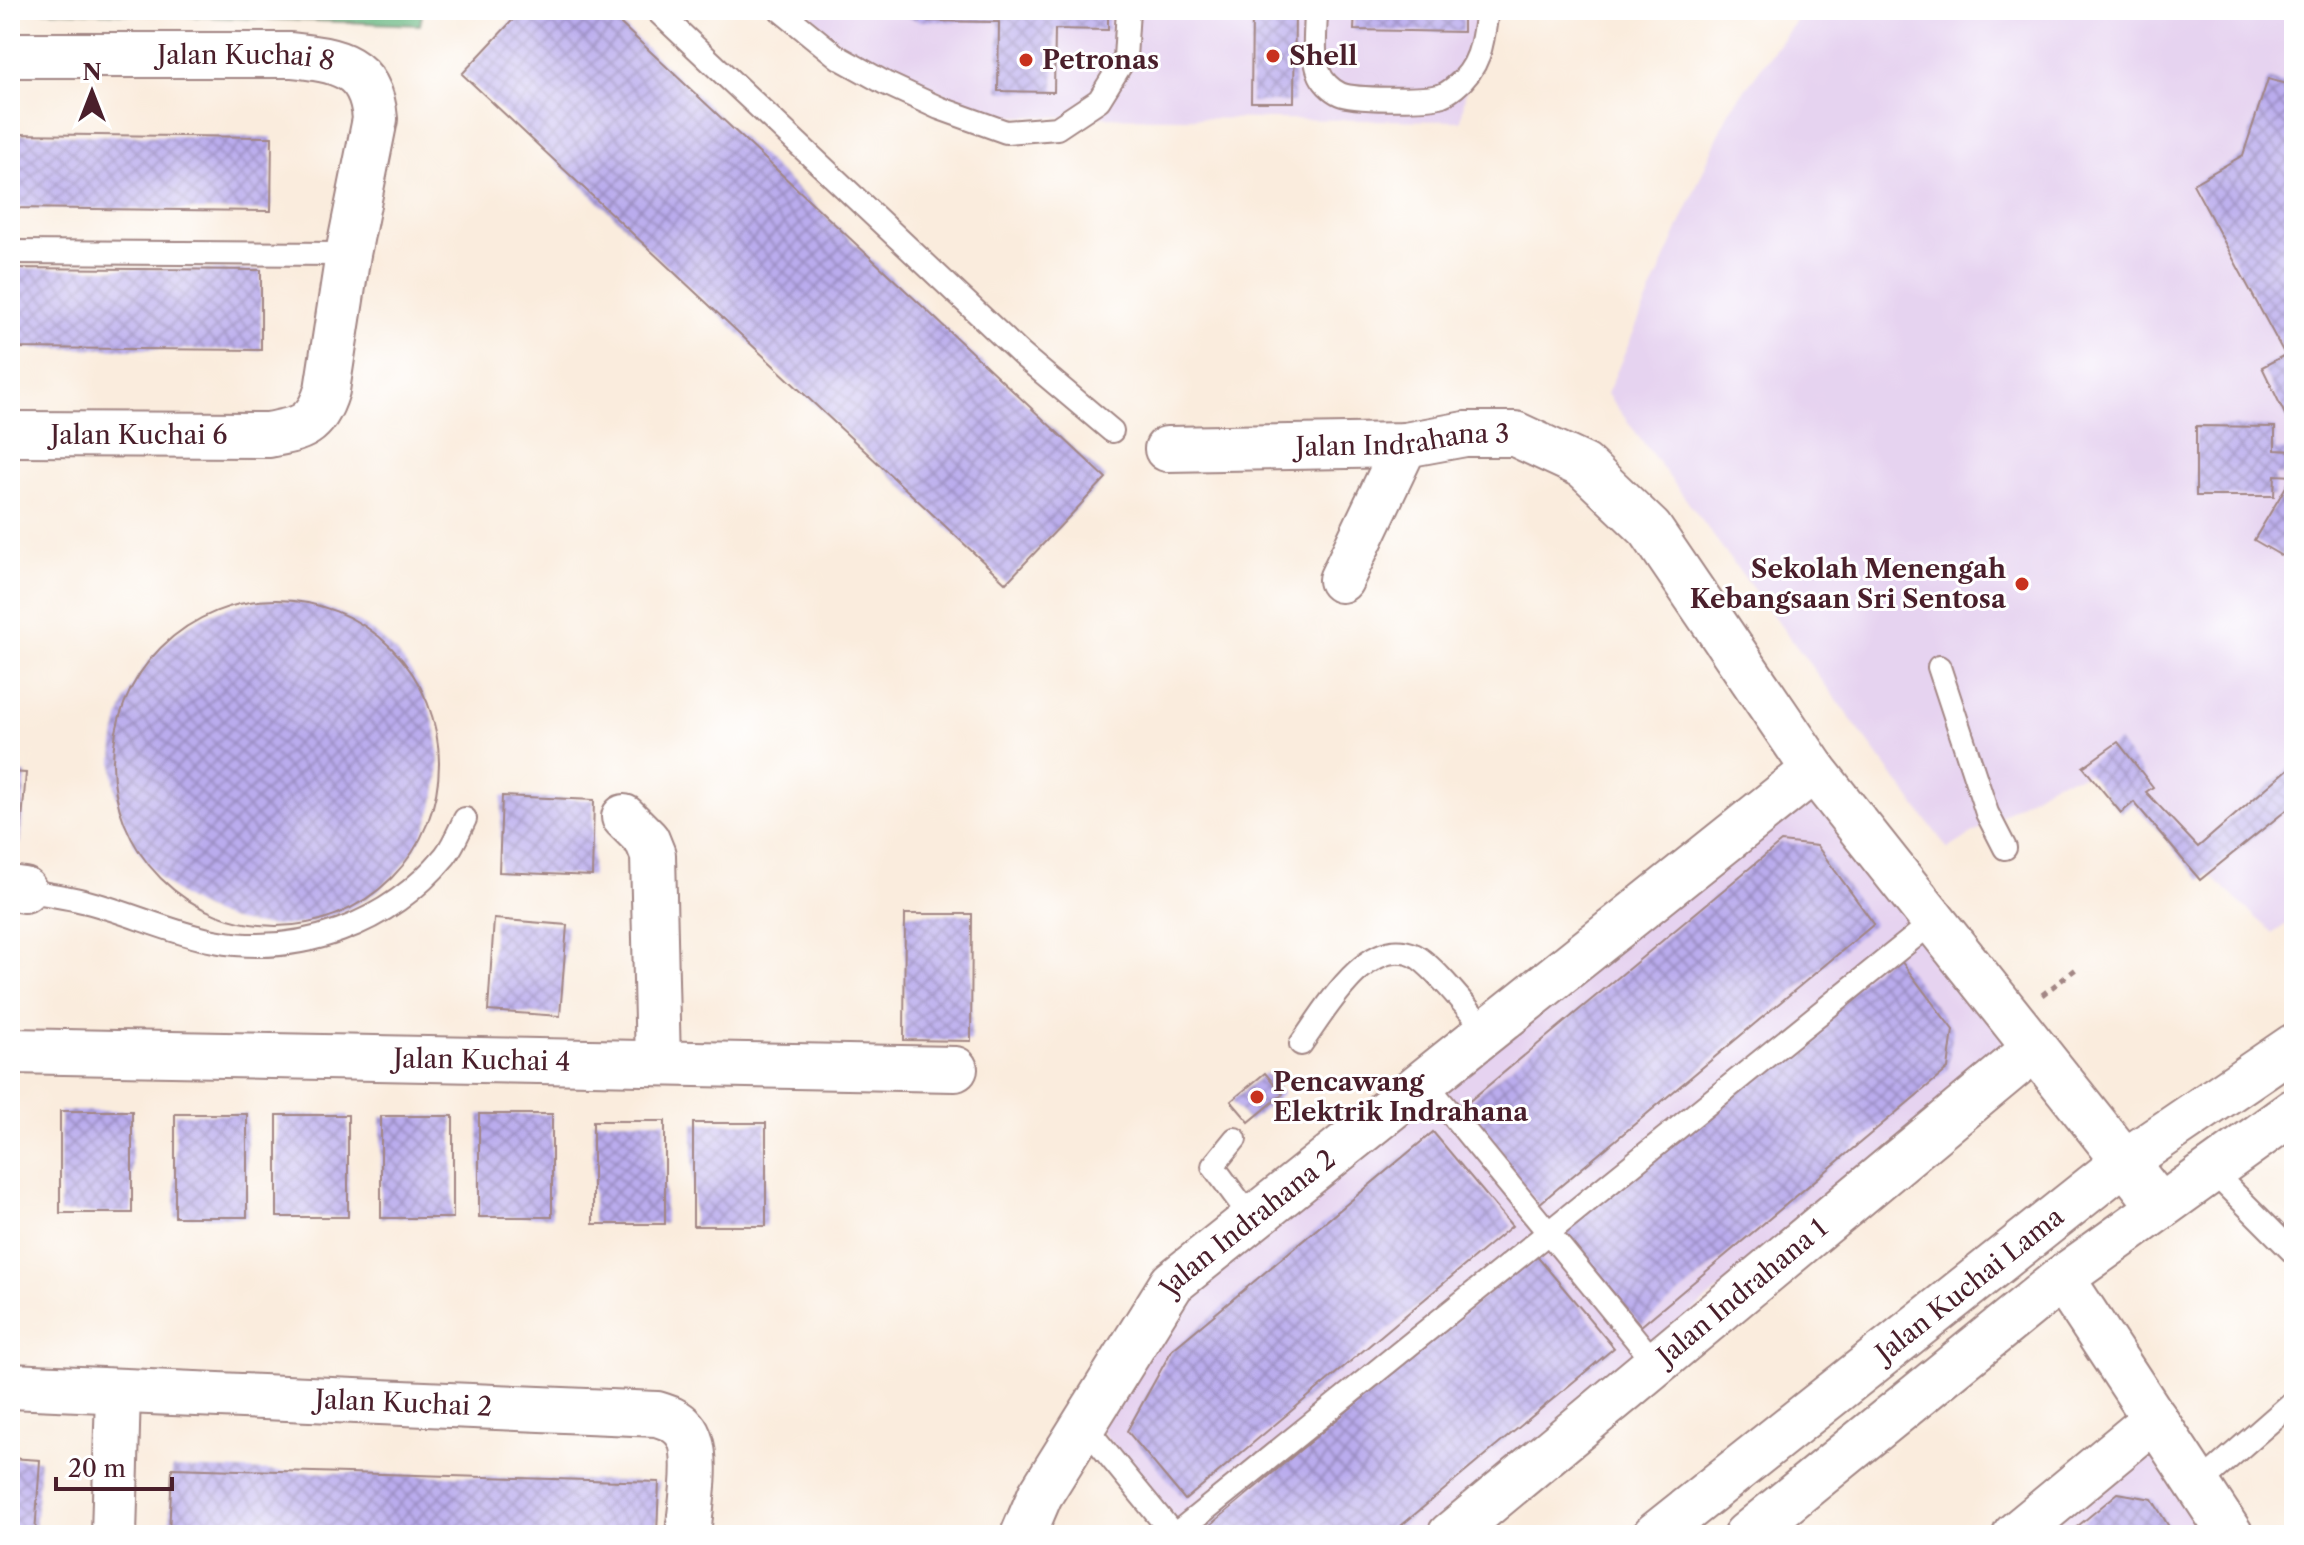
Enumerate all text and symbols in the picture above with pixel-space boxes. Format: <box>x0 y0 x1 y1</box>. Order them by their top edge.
street label: Jalan Kuchai 8 <box>153 39 338 78</box>
place label: Shell <box>1289 40 1357 72</box>
place label: Petronas <box>1042 44 1159 76</box>
marker: Shell <box>1264 47 1282 65</box>
marker: Petronas <box>1017 51 1035 69</box>
north arrow <box>52 52 132 132</box>
text: N <box>82 59 102 86</box>
street label: Jalan Indrahana 3 <box>1291 418 1509 463</box>
street label: Jalan Kuchai 6 <box>46 419 228 451</box>
place label: Sekolah Menengah Kebangsaan Sri Sentosa <box>1690 553 2007 615</box>
marker: Sekolah Menengah Kebangsaan Sri Sentosa <box>2013 575 2031 593</box>
street label: Jalan Kuchai 4 <box>389 1042 571 1078</box>
place label: Pencawang Elektrik Indrahana <box>1273 1066 1529 1128</box>
marker: Pencawang Elektrik Indrahana <box>1248 1088 1266 1106</box>
street label: Jalan Indrahana 2 <box>1151 1143 1342 1304</box>
street label: Jalan Kuchai Lama <box>1866 1200 2070 1372</box>
street label: Jalan Indrahana 1 <box>1648 1212 1834 1374</box>
street label: Jalan Kuchai 2 <box>311 1383 493 1423</box>
scale bar <box>56 1441 172 1491</box>
text: 20 m <box>68 1454 126 1483</box>

